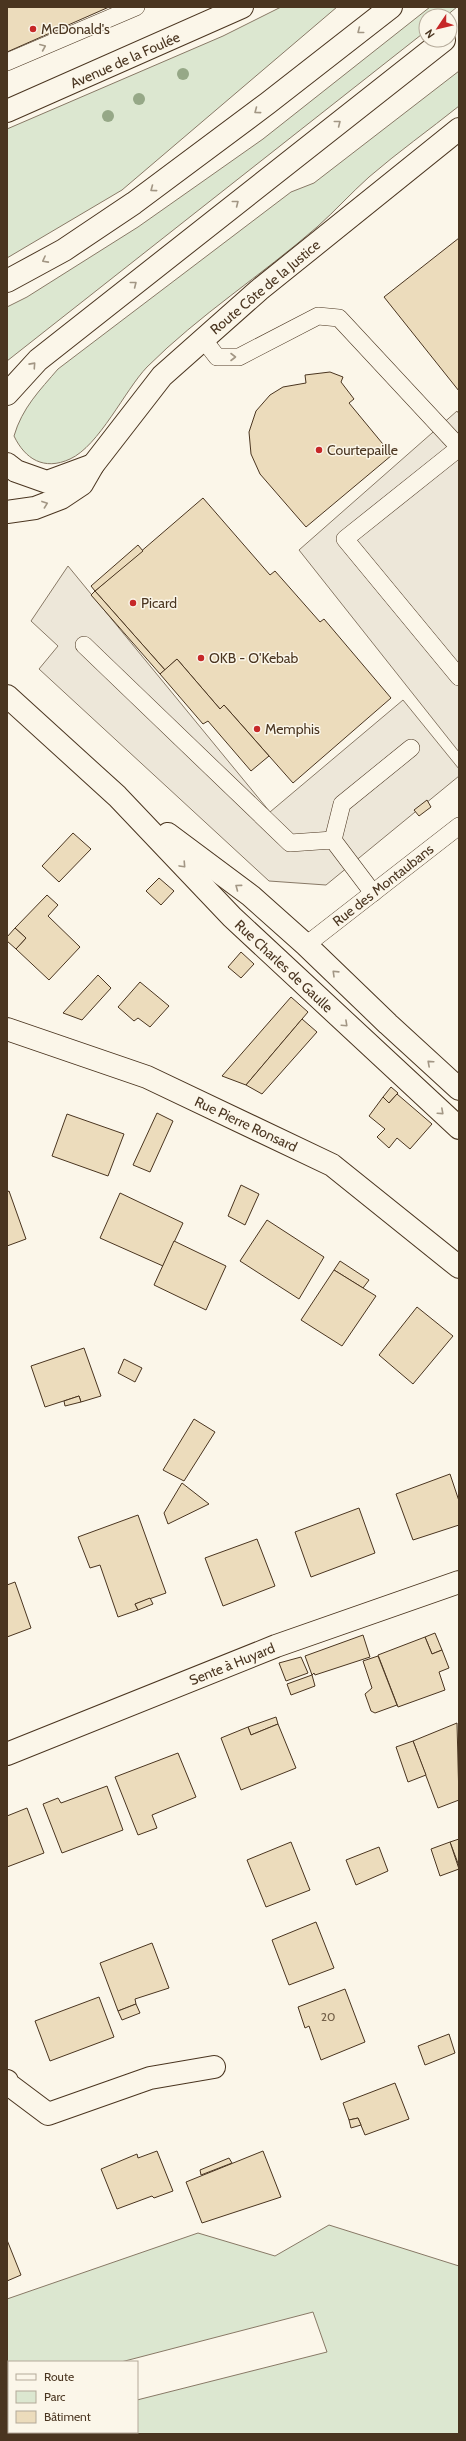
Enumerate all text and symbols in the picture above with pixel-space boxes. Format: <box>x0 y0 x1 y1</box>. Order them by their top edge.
north arrow <box>418 8 458 48</box>
place label: McDonald's <box>41 20 110 38</box>
marker: McDonald's <box>28 24 38 34</box>
one-way arrow <box>357 26 364 33</box>
text: N <box>422 27 438 41</box>
street label: Avenue de la Foulée <box>67 28 183 92</box>
one-way arrow <box>38 44 46 52</box>
one-way arrow <box>255 106 262 113</box>
one-way arrow <box>334 120 341 127</box>
one-way arrow <box>150 184 157 192</box>
one-way arrow <box>232 201 239 208</box>
street label: Route Côte de la Justice <box>206 236 324 338</box>
one-way arrow <box>42 256 49 263</box>
one-way arrow <box>130 281 137 288</box>
one-way arrow <box>230 353 236 361</box>
one-way arrow <box>28 363 35 370</box>
place label: Courtepaille <box>327 441 398 459</box>
marker: Courtepaille <box>314 445 324 455</box>
one-way arrow <box>41 500 48 509</box>
place label: Picard <box>141 594 177 612</box>
marker: Picard <box>128 598 138 608</box>
place label: OKB - O'Kebab <box>209 649 299 667</box>
marker: OKB - O'Kebab <box>196 653 206 663</box>
place label: Memphis <box>265 720 320 738</box>
marker: Memphis <box>252 724 262 734</box>
street label: Rue des Montaubans <box>329 840 437 930</box>
one-way arrow <box>178 860 185 868</box>
one-way arrow <box>236 885 243 892</box>
street label: Rue Charles de Gaulle <box>231 916 337 1016</box>
one-way arrow <box>333 971 340 978</box>
one-way arrow <box>340 1020 348 1027</box>
one-way arrow <box>427 1060 435 1067</box>
street label: Rue Pierre Ronsard <box>192 1092 300 1156</box>
one-way arrow <box>436 1108 444 1115</box>
street label: Sente à Huyard <box>187 1639 277 1689</box>
house number: 20 <box>321 2009 335 2024</box>
legend <box>8 2361 138 2433</box>
text: Route <box>44 2369 74 2384</box>
text: Parc <box>44 2389 66 2404</box>
text: Bâtiment <box>44 2409 91 2424</box>

